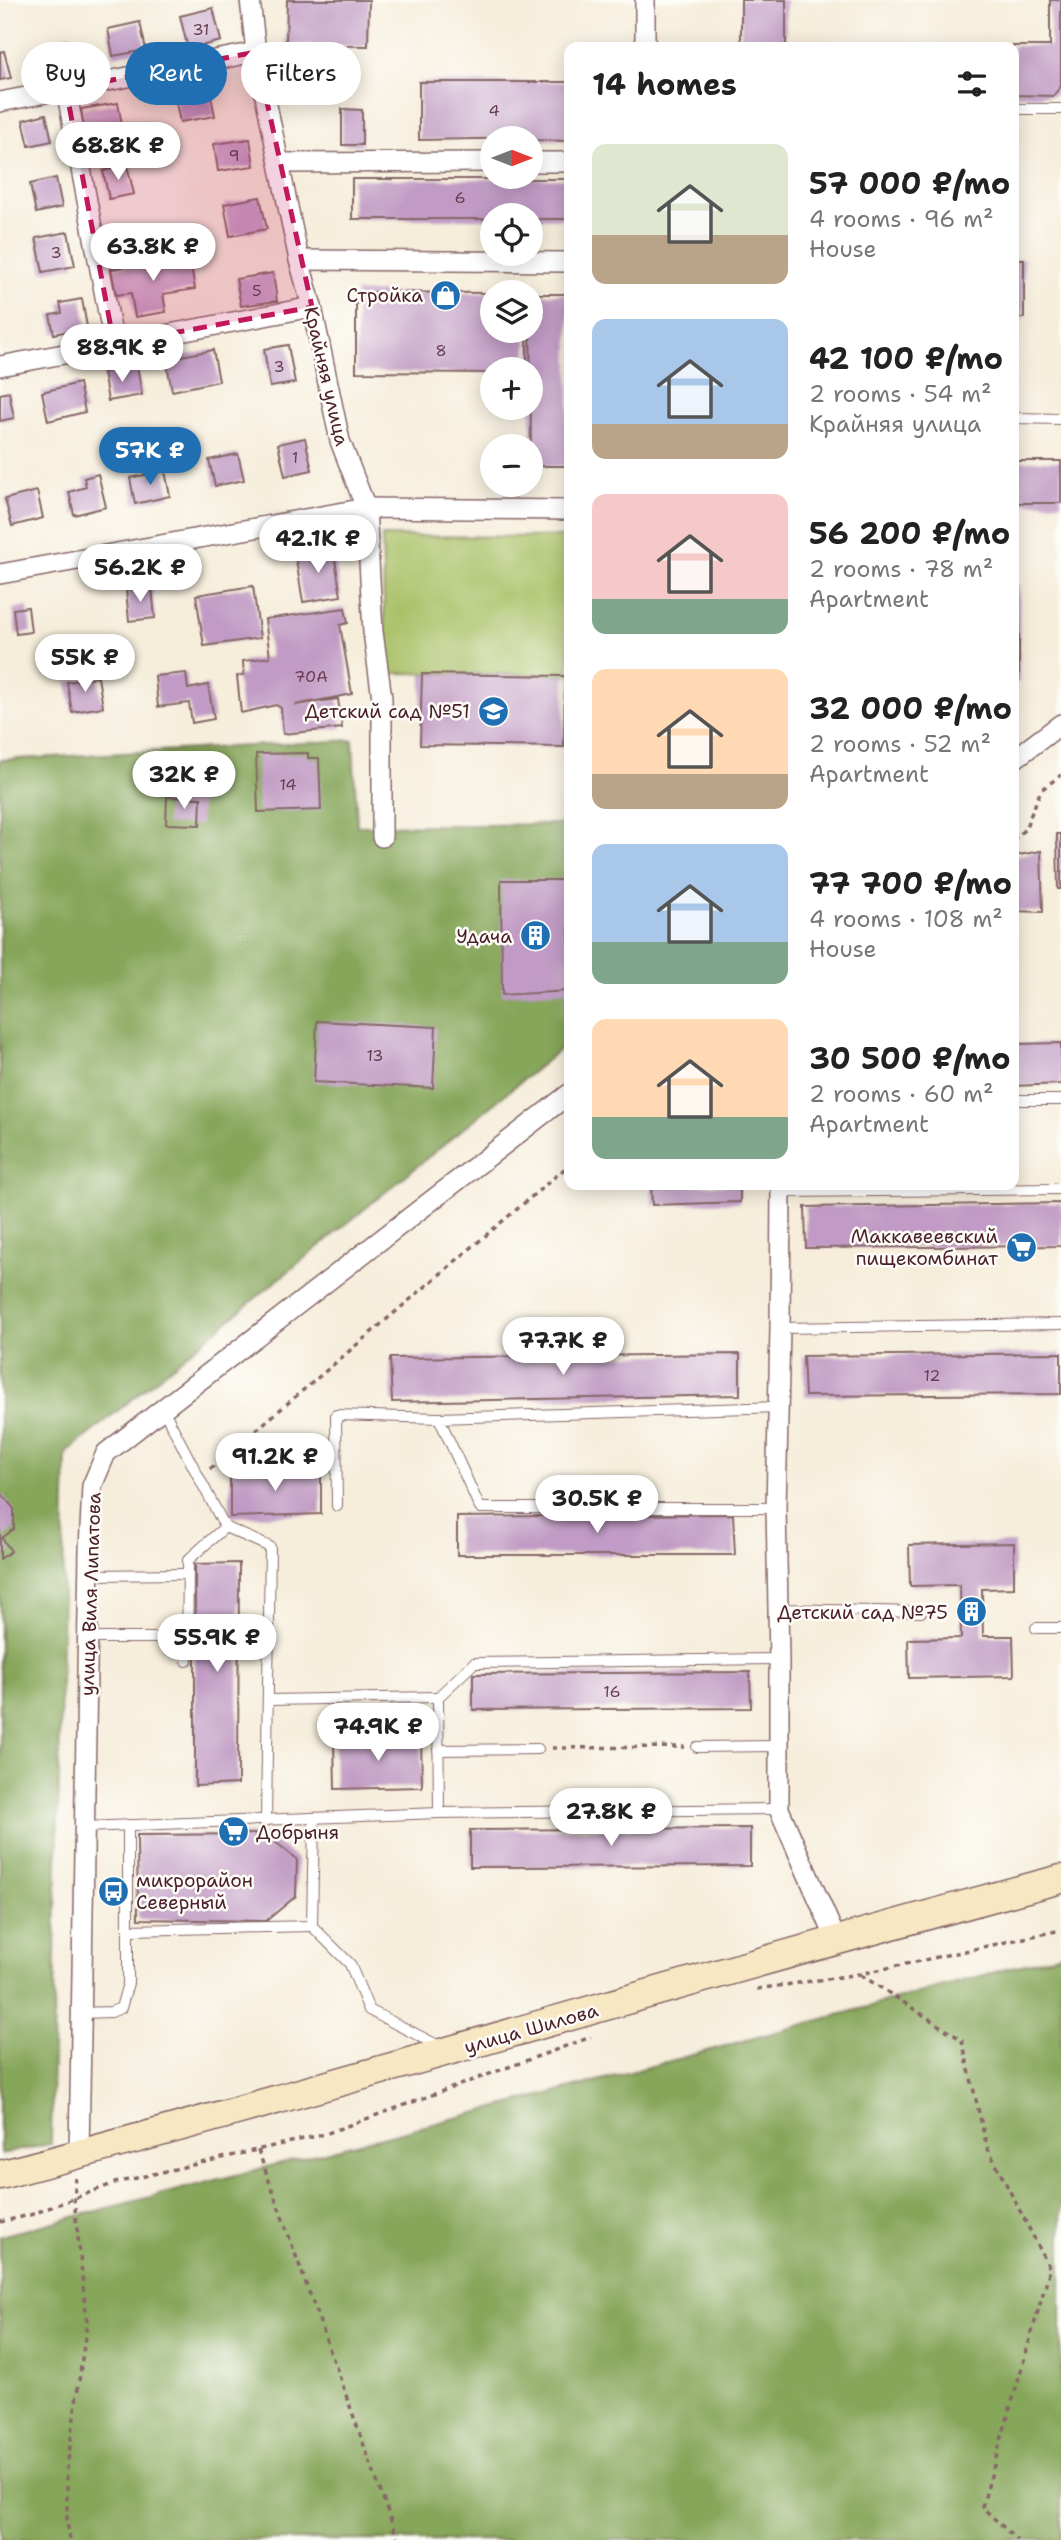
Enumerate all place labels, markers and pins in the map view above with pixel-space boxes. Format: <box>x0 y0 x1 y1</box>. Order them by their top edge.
pin: 68.8K ₽ <box>53 122 183 182</box>
pin: 63.8K ₽ <box>88 224 218 283</box>
shop icon: Стройка <box>429 278 463 312</box>
place label: Стройка <box>347 283 423 308</box>
pin: 88.9K ₽ <box>57 324 187 384</box>
pin: 57K ₽ <box>101 428 199 487</box>
pin: 42.1K ₽ <box>253 516 383 575</box>
pin: 56.2K ₽ <box>75 544 205 604</box>
pin: 55K ₽ <box>36 634 134 694</box>
school or university icon: Детский сад №51 <box>476 694 510 728</box>
place label: Детский сад №51 <box>305 699 470 724</box>
pin: 32K ₽ <box>135 752 233 811</box>
building icon: Удача <box>518 919 552 953</box>
place label: Удача <box>456 924 512 949</box>
place label: Маккавеевский пищекомбинат <box>851 1224 998 1271</box>
supermarket icon: Маккавеевский пищекомбинат <box>1004 1230 1038 1264</box>
pin: 77.7K ₽ <box>498 1318 628 1377</box>
pin: 91.2K ₽ <box>210 1434 340 1493</box>
pin: 30.5K ₽ <box>532 1476 662 1535</box>
building icon: Детский сад №75 <box>954 1595 988 1629</box>
place label: Детский сад №75 <box>777 1600 948 1625</box>
pin: 55.9K ₽ <box>152 1614 282 1674</box>
pin: 74.9K ₽ <box>313 1704 443 1763</box>
pin: 27.8K ₽ <box>546 1788 676 1848</box>
supermarket icon: Добрыня <box>216 1815 250 1849</box>
place label: Добрыня <box>256 1820 339 1845</box>
place label: микрорайон Северный <box>136 1868 253 1915</box>
bus stop icon: микрорайон Северный <box>96 1874 130 1908</box>

